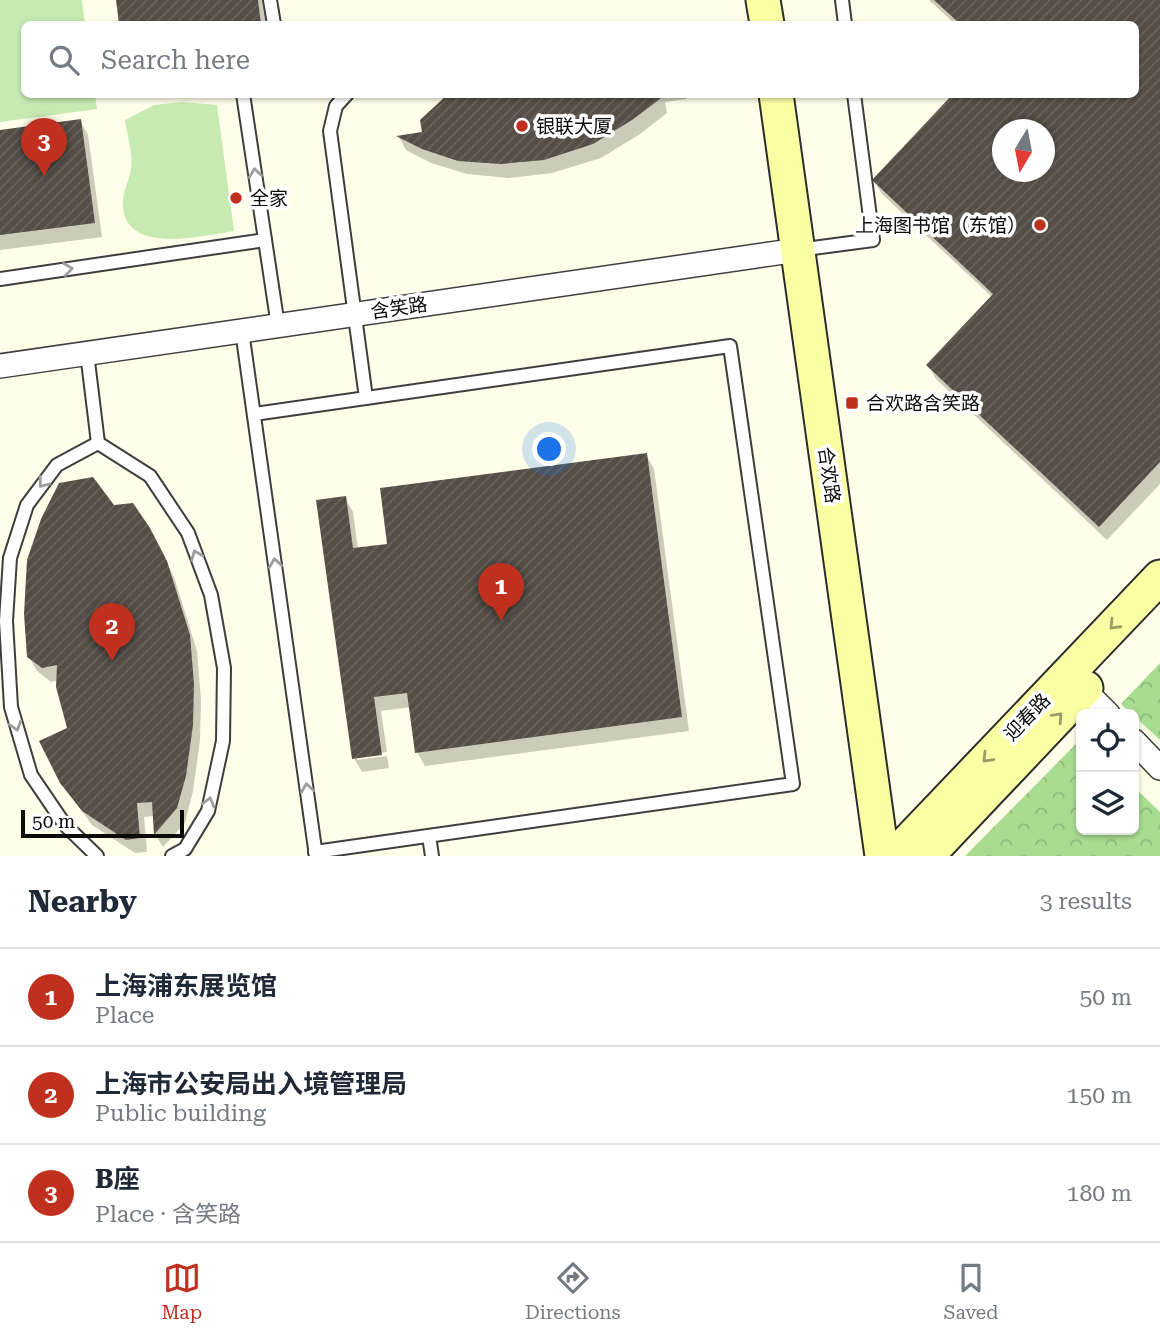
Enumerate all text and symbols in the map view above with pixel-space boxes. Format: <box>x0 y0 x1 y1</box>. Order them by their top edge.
search box <box>21 21 1139 98</box>
icon: search <box>45 41 83 79</box>
text: Search here <box>101 45 250 75</box>
place label: 银联大厦 <box>536 115 612 138</box>
pin: 3 <box>21 118 67 176</box>
marker: 银联大厦 <box>514 118 530 134</box>
north arrow <box>992 119 1055 182</box>
one-way arrow <box>248 167 263 178</box>
place label: 全家 <box>250 187 288 210</box>
marker: 全家 <box>228 190 244 206</box>
place label: 上海图书馆（东馆） <box>855 214 1026 237</box>
marker: 上海图书馆（东馆） <box>1032 217 1048 233</box>
one-way arrow <box>62 262 73 277</box>
street label: 含笑路 <box>369 293 429 323</box>
place label: 合欢路含笑路 <box>866 392 980 415</box>
marker: 合欢路含笑路 <box>844 395 860 411</box>
your location <box>532 432 566 466</box>
street label: 合欢路 <box>814 445 844 505</box>
one-way arrow <box>39 475 52 488</box>
one-way arrow <box>190 550 204 562</box>
one-way arrow <box>267 557 282 569</box>
pin: 1 <box>478 563 524 621</box>
pin: 2 <box>89 603 135 661</box>
one-way arrow <box>1110 617 1123 630</box>
street label: 迎春路 <box>999 689 1055 745</box>
map controls <box>1076 709 1139 835</box>
button: locate <box>1076 709 1139 772</box>
one-way arrow <box>1050 712 1063 725</box>
one-way arrow <box>8 719 23 731</box>
one-way arrow <box>983 750 996 763</box>
button: layers <box>1076 772 1139 835</box>
one-way arrow <box>299 783 314 794</box>
one-way arrow <box>201 796 215 808</box>
scale bar <box>21 807 184 839</box>
text: 50 m <box>32 810 75 833</box>
text: Nearby <box>28 884 137 919</box>
text: 3 results <box>1040 888 1132 915</box>
text: 上海浦东展览馆 <box>95 971 277 1001</box>
text: 1 <box>45 984 57 1011</box>
text: 50 m <box>1079 984 1132 1011</box>
text: Place <box>95 1002 154 1029</box>
text: 上海市公安局出入境管理局 <box>95 1069 407 1099</box>
text: 2 <box>45 1082 57 1109</box>
text: 150 m <box>1067 1082 1132 1109</box>
text: Public building <box>95 1100 266 1127</box>
text: B座 <box>95 1164 140 1194</box>
text: 3 <box>45 1180 57 1207</box>
text: 180 m <box>1067 1180 1132 1207</box>
text: Place · 含笑路 <box>95 1201 241 1228</box>
tab: Map <box>161 1259 202 1324</box>
tab: Directions <box>525 1259 621 1324</box>
tab: Saved <box>943 1259 999 1324</box>

